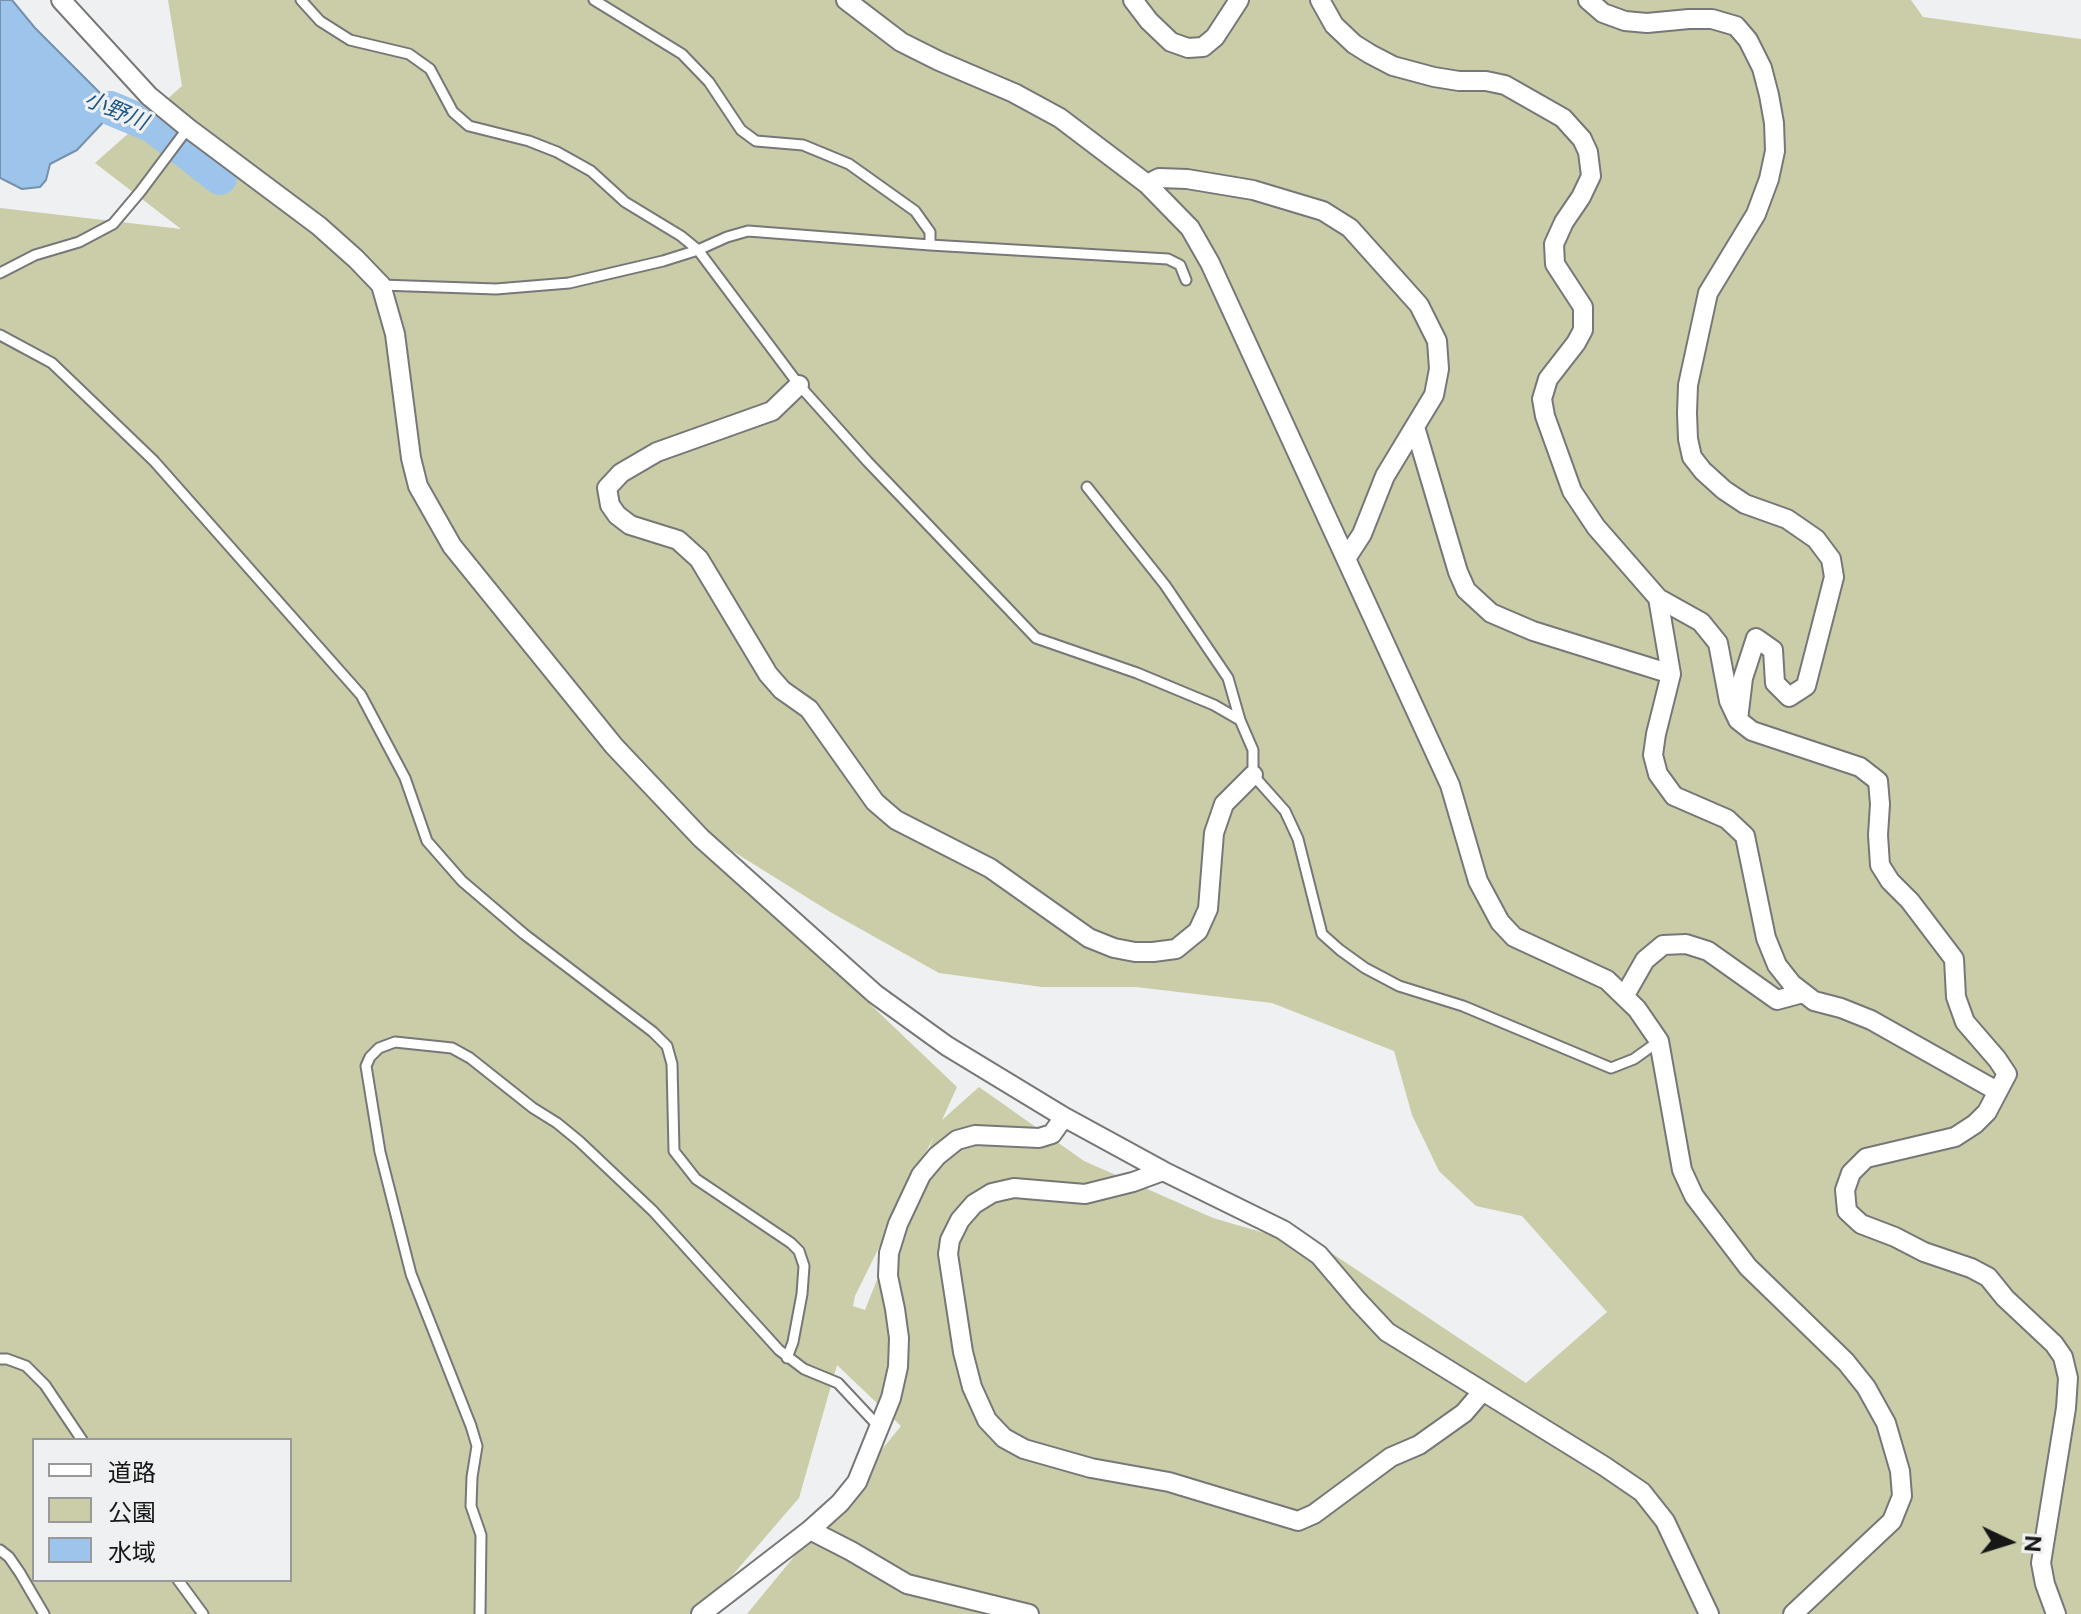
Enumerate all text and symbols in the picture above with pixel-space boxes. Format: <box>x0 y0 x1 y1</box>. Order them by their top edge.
water label: 小野川 <box>80 86 152 136</box>
legend <box>32 1438 292 1582</box>
text: 道路 <box>108 1458 156 1486</box>
text: 公園 <box>108 1498 156 1526</box>
north arrow <box>1969 1502 2049 1582</box>
text: N <box>2019 1534 2047 1553</box>
text: 水域 <box>108 1538 156 1566</box>

